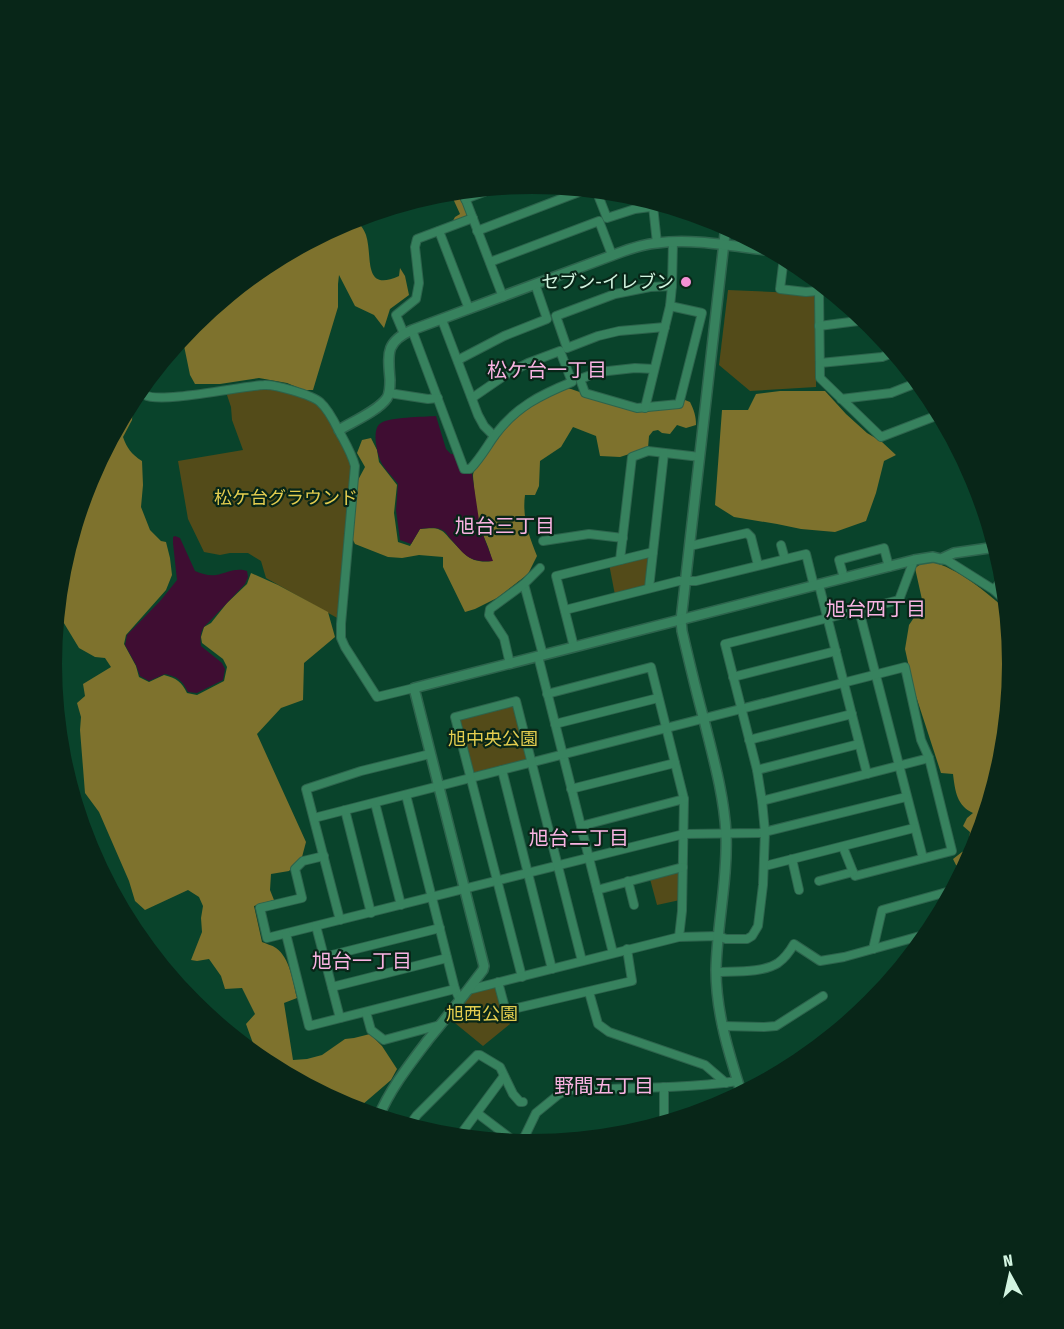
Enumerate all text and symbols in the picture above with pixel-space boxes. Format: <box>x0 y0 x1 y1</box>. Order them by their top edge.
place label: セブン-イレブン <box>541 271 674 293</box>
marker: セブン-イレブン <box>679 275 693 289</box>
district label: 松ケ台一丁目 <box>487 358 607 382</box>
park label: 松ケ台グラウンド <box>214 487 358 509</box>
district label: 旭台三丁目 <box>455 514 555 538</box>
district label: 旭台四丁目 <box>826 597 926 621</box>
park label: 旭中央公園 <box>448 728 538 750</box>
district label: 旭台二丁目 <box>529 826 629 850</box>
district label: 旭台一丁目 <box>312 949 412 973</box>
park label: 旭西公園 <box>446 1003 518 1025</box>
district label: 野間五丁目 <box>554 1074 654 1098</box>
north arrow <box>980 1245 1040 1305</box>
text: N <box>1002 1251 1014 1271</box>

